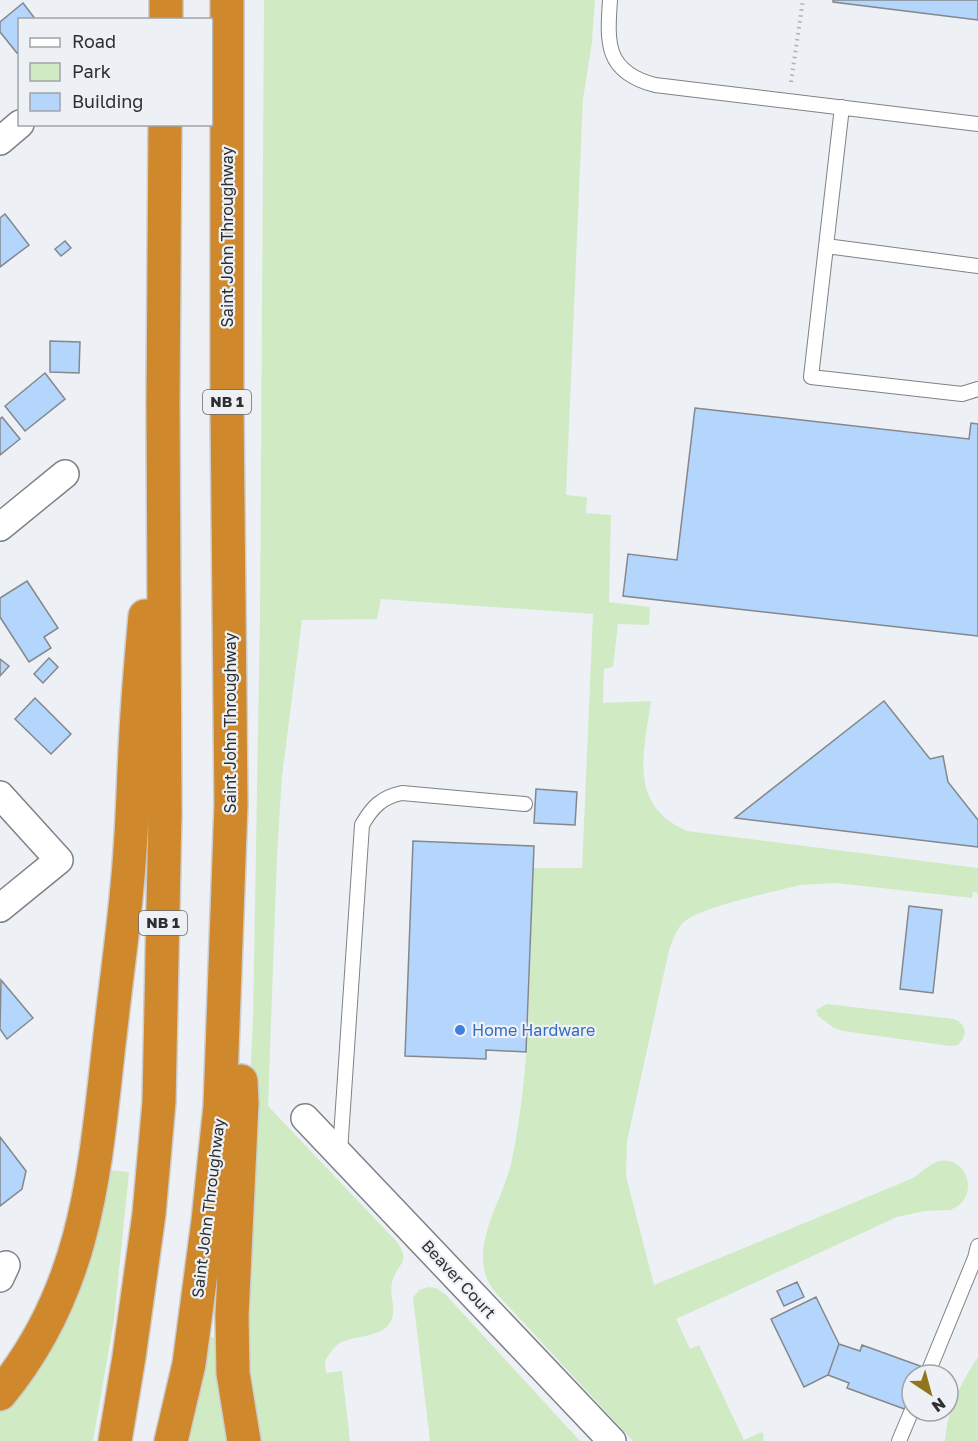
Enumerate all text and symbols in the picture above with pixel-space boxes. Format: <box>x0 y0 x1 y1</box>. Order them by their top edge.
legend <box>18 18 213 126</box>
text: Road <box>72 30 116 52</box>
text: Park <box>72 60 111 82</box>
text: Building <box>72 90 143 112</box>
street label: Saint John Throughway <box>217 147 237 327</box>
road number: NB 1 <box>203 390 251 414</box>
street label: Saint John Throughway <box>220 633 240 813</box>
road number: NB 1 <box>139 911 187 935</box>
place label: Home Hardware <box>472 1020 595 1040</box>
marker: Home Hardware <box>453 1023 467 1037</box>
street label: Saint John Throughway <box>187 1117 229 1299</box>
street label: Beaver Court <box>418 1236 500 1322</box>
north arrow <box>900 1363 960 1423</box>
text: N <box>928 1393 950 1417</box>

